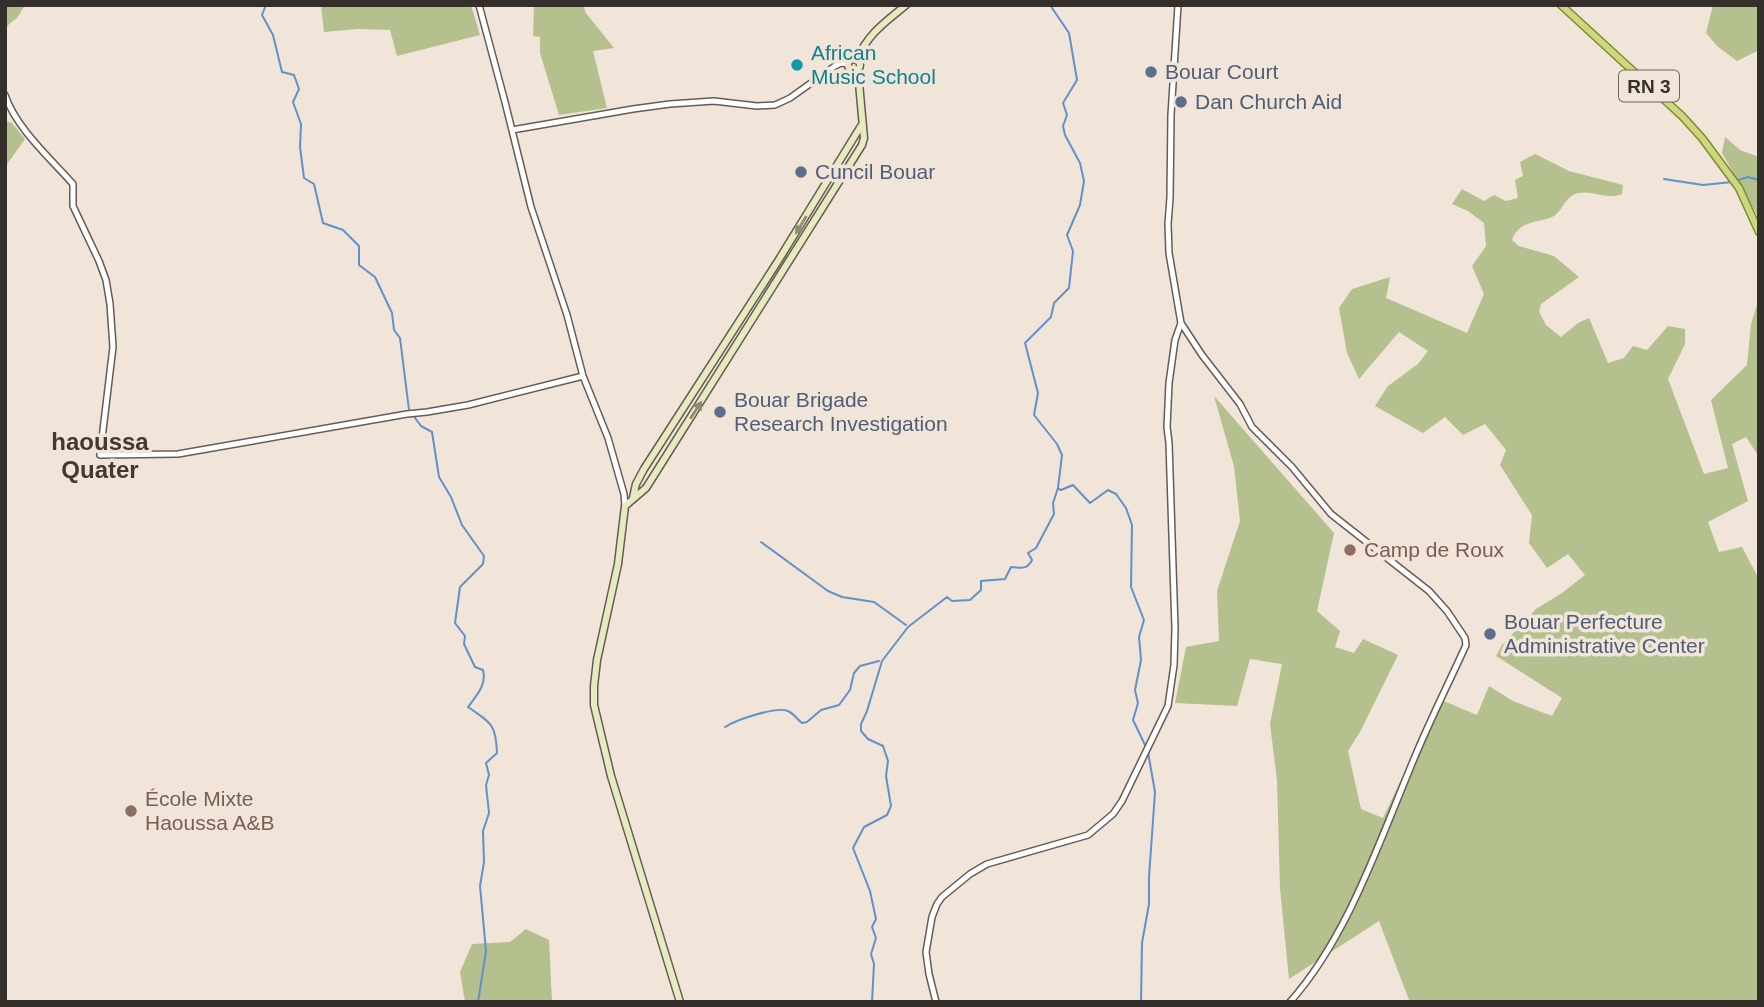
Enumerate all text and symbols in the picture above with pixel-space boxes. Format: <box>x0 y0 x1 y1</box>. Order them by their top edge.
place label: African Music School <box>811 41 936 88</box>
marker: African Music School <box>789 57 805 73</box>
place label: Bouar Court <box>1165 60 1278 83</box>
marker: Bouar Court <box>1143 64 1159 80</box>
road number: RN 3 <box>1619 71 1679 102</box>
place label: Dan Church Aid <box>1195 90 1342 113</box>
marker: Dan Church Aid <box>1173 94 1189 110</box>
place label: Cuncil Bouar <box>815 160 935 183</box>
marker: Cuncil Bouar <box>793 164 809 180</box>
one-way arrow <box>794 215 807 234</box>
place label: Bouar Brigade Research Investigation <box>734 388 948 435</box>
one-way arrow <box>689 401 702 420</box>
marker: Bouar Brigade Research Investigation <box>712 404 728 420</box>
district label: haoussa Quater <box>51 428 149 483</box>
place label: Camp de Roux <box>1364 538 1505 561</box>
marker: Camp de Roux <box>1342 542 1358 558</box>
place label: Bouar Perfecture Administrative Center <box>1504 610 1705 657</box>
marker: Bouar Perfecture Administrative Center <box>1482 626 1498 642</box>
place label: École Mixte Haoussa A&B <box>145 787 275 834</box>
marker: École Mixte Haoussa A&B <box>123 803 139 819</box>

